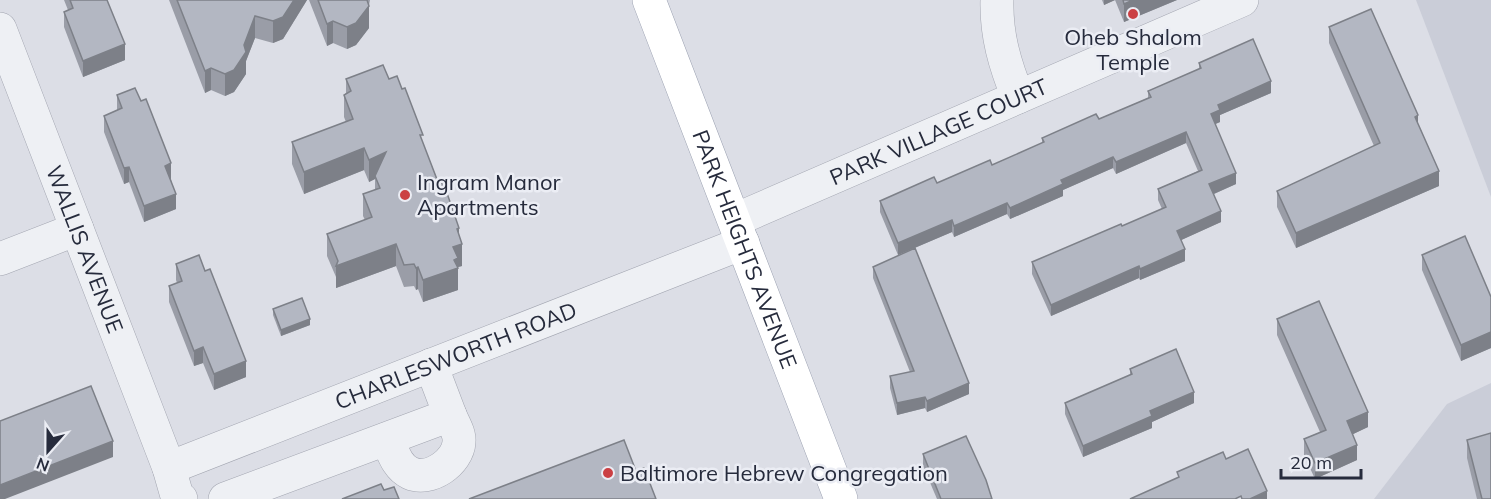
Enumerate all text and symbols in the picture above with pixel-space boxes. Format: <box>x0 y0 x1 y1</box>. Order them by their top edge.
marker: Oheb Shalom Temple <box>1126 7 1140 21</box>
place label: Oheb Shalom Temple <box>1064 23 1202 76</box>
street label: PARK VILLAGE COURT <box>825 72 1052 191</box>
street label: PARK HEIGHTS AVENUE <box>686 126 803 372</box>
street label: WALLIS AVENUE <box>40 161 130 337</box>
place label: Ingram Manor Apartments <box>417 168 561 221</box>
marker: Ingram Manor Apartments <box>398 188 412 202</box>
street label: CHARLESWORTH ROAD <box>331 296 581 416</box>
north arrow <box>18 421 78 481</box>
scale bar <box>1281 442 1360 480</box>
text: 20 m <box>1290 451 1332 474</box>
text: N <box>33 454 52 477</box>
place label: Baltimore Hebrew Congregation <box>620 459 948 487</box>
marker: Baltimore Hebrew Congregation <box>601 466 615 480</box>

